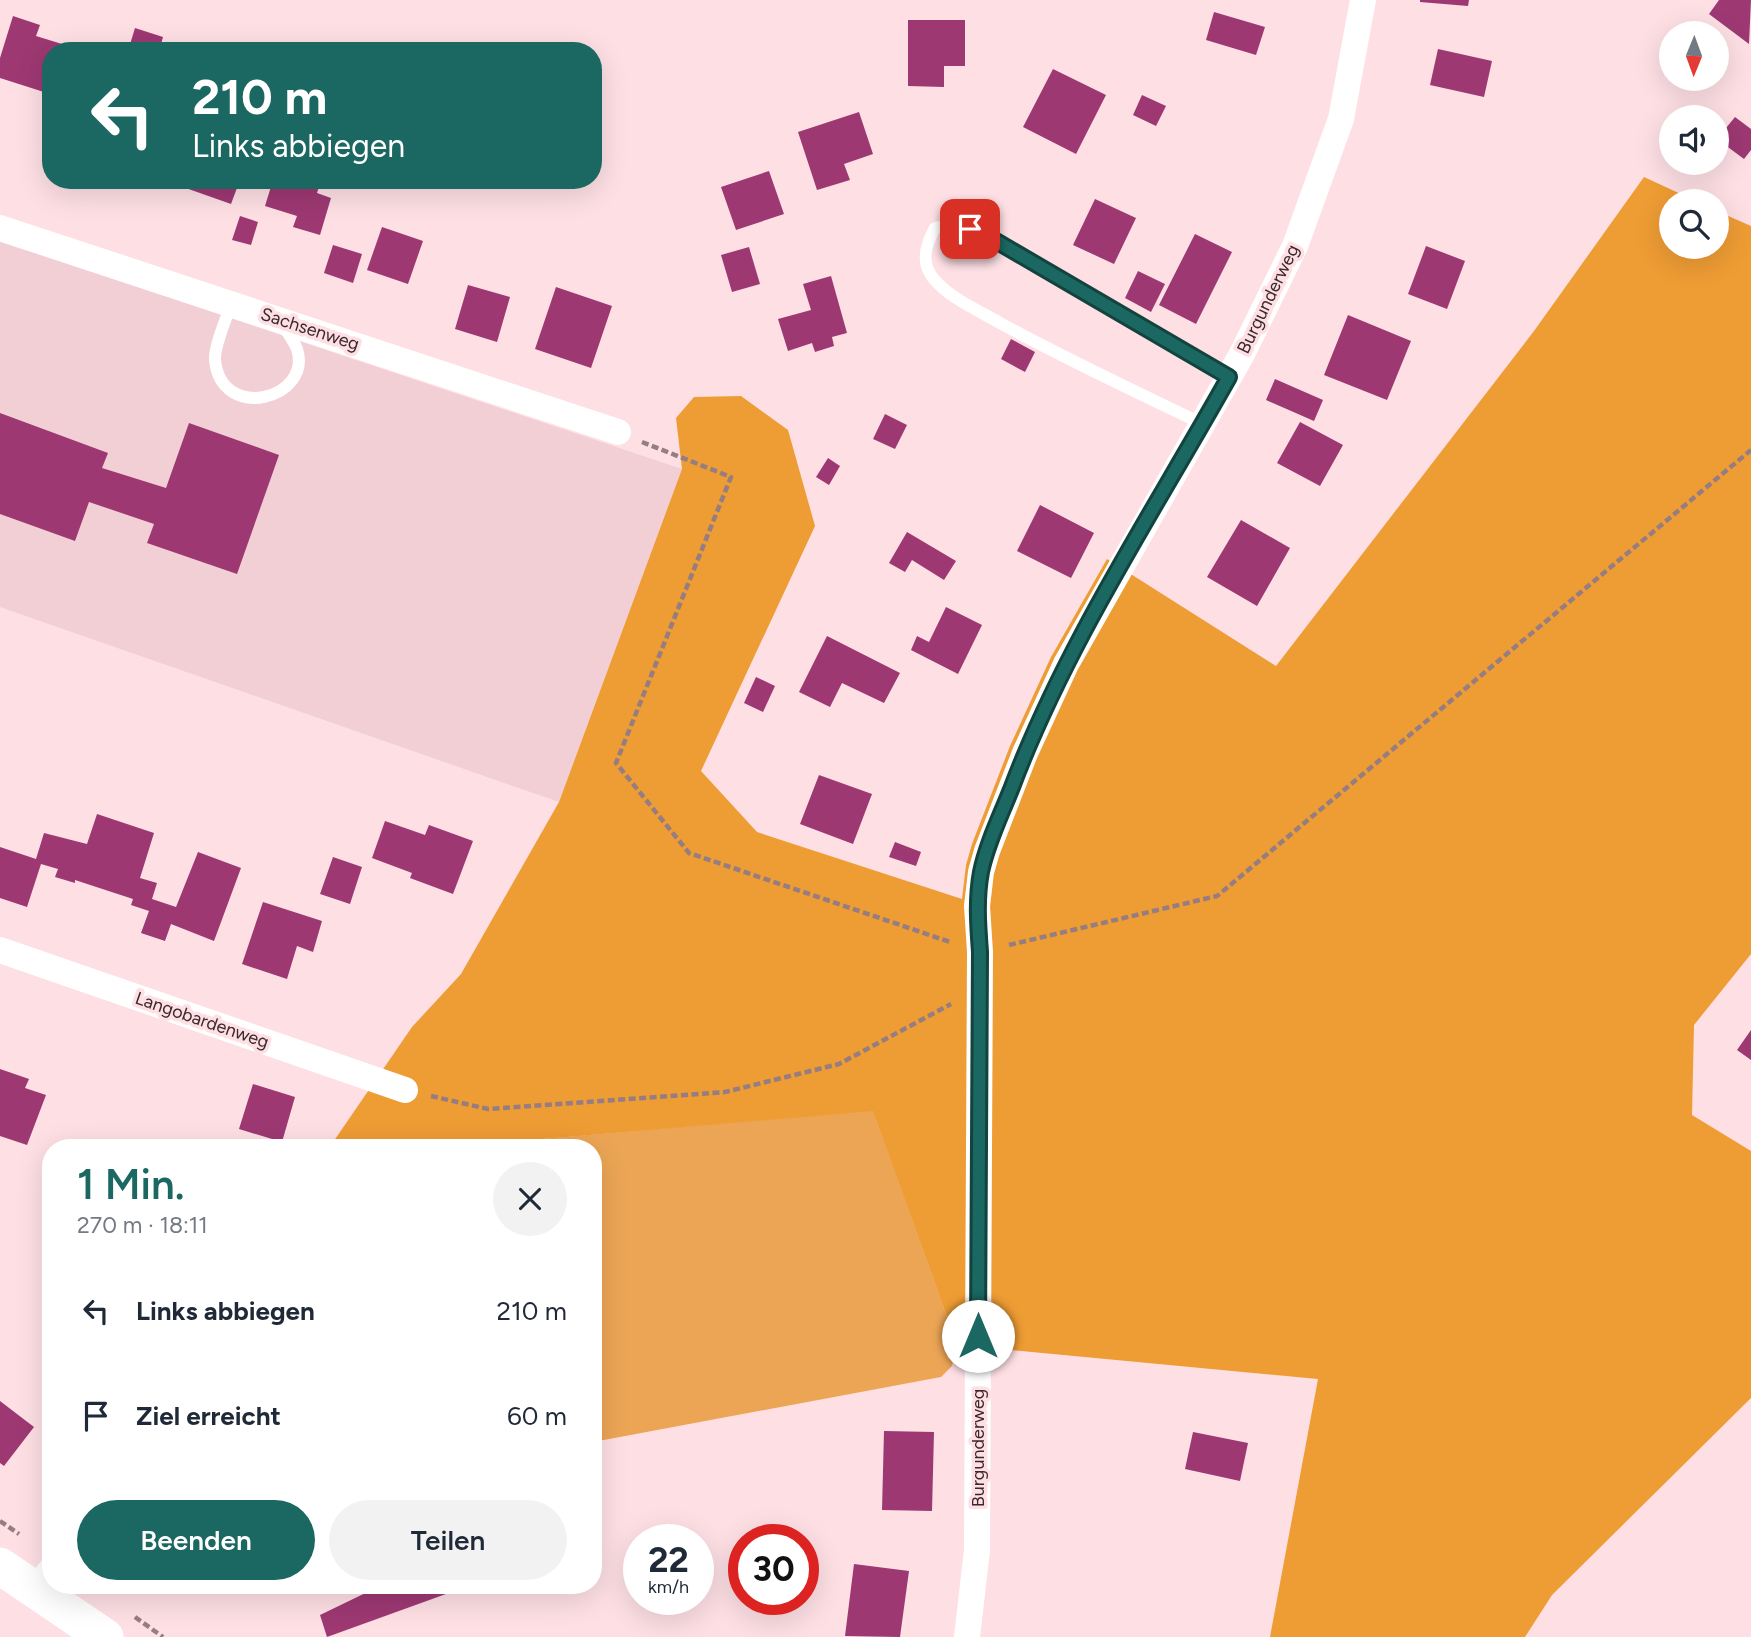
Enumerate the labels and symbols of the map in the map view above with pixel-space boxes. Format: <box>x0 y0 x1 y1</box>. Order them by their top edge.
north arrow <box>1659 21 1729 91</box>
pin <box>940 199 1000 259</box>
street label: Burgunderweg <box>1232 241 1304 357</box>
street label: Sachsenweg <box>258 303 362 355</box>
street label: Langobardenweg <box>132 987 272 1053</box>
position arrow <box>941 1299 1015 1373</box>
street label: Burgunderweg <box>967 1389 989 1507</box>
speed limit sign: 30 <box>728 1524 819 1615</box>

